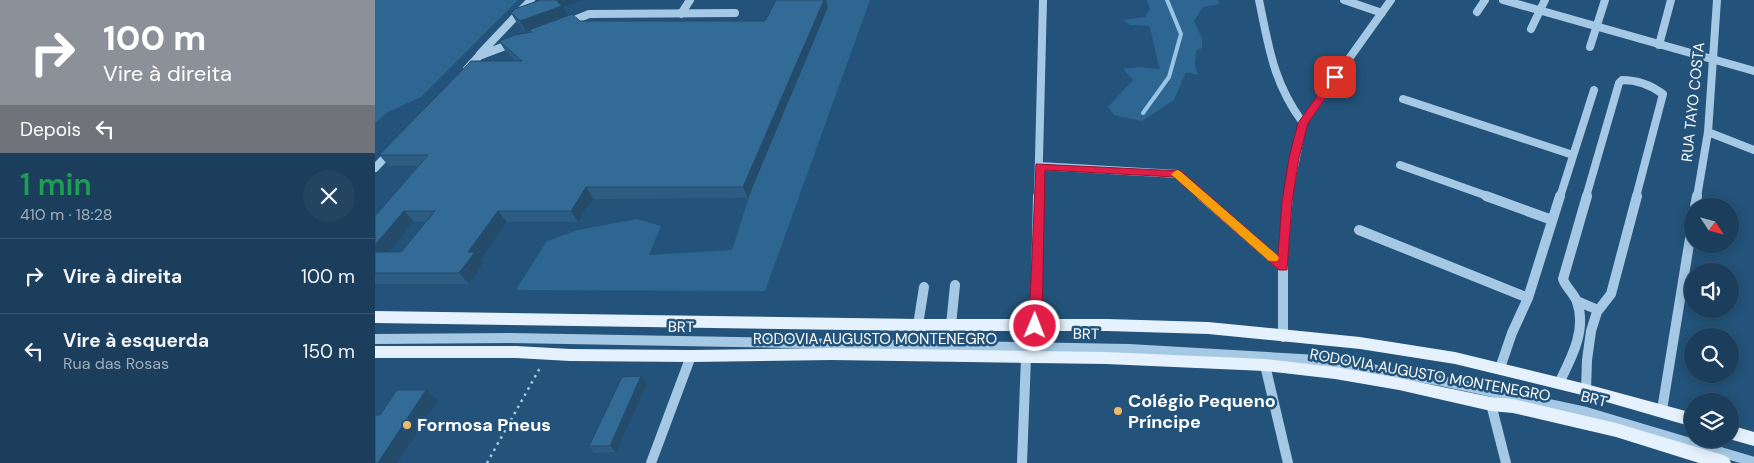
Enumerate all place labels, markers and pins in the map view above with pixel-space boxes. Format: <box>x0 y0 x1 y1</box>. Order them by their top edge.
pin <box>1314 56 1356 98</box>
place label: Colégio Pequeno Príncipe <box>1128 389 1276 434</box>
marker: Colégio Pequeno Príncipe <box>1112 405 1124 417</box>
place label: Formosa Pneus <box>417 413 551 437</box>
marker: Formosa Pneus <box>401 419 413 431</box>

